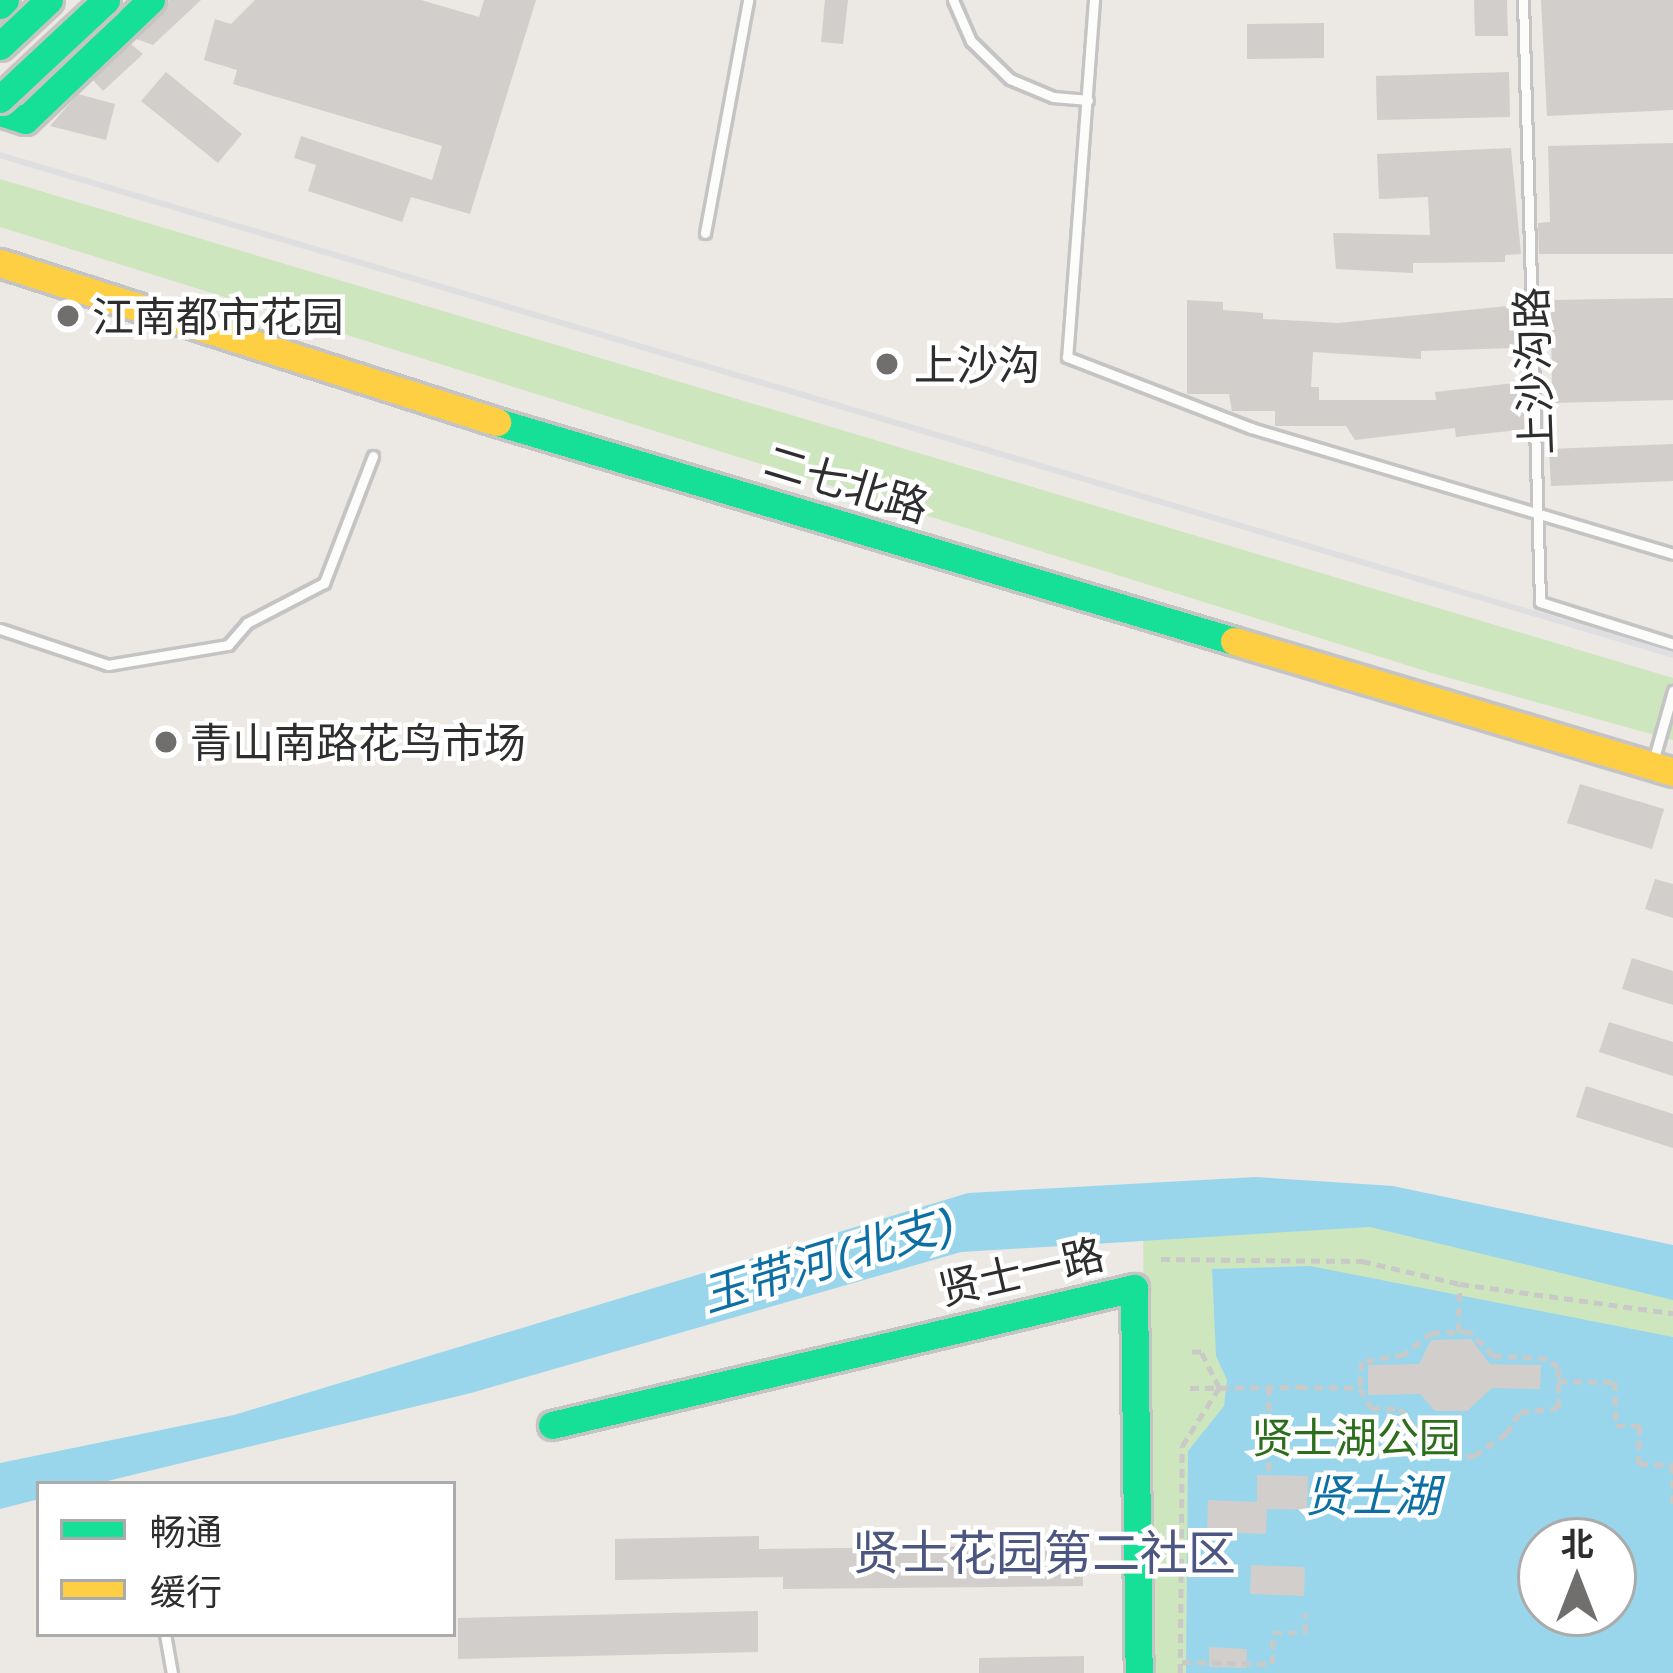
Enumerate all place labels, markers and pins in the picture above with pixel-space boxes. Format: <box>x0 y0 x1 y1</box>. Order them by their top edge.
place label: 江南都市花园 <box>92 291 344 341</box>
marker: 江南都市花园 <box>55 303 81 329</box>
place label: 上沙沟 <box>914 339 1040 389</box>
marker: 上沙沟 <box>871 348 903 380</box>
place label: 青山南路花鸟市场 <box>190 717 526 767</box>
marker: 青山南路花鸟市场 <box>153 729 179 755</box>

